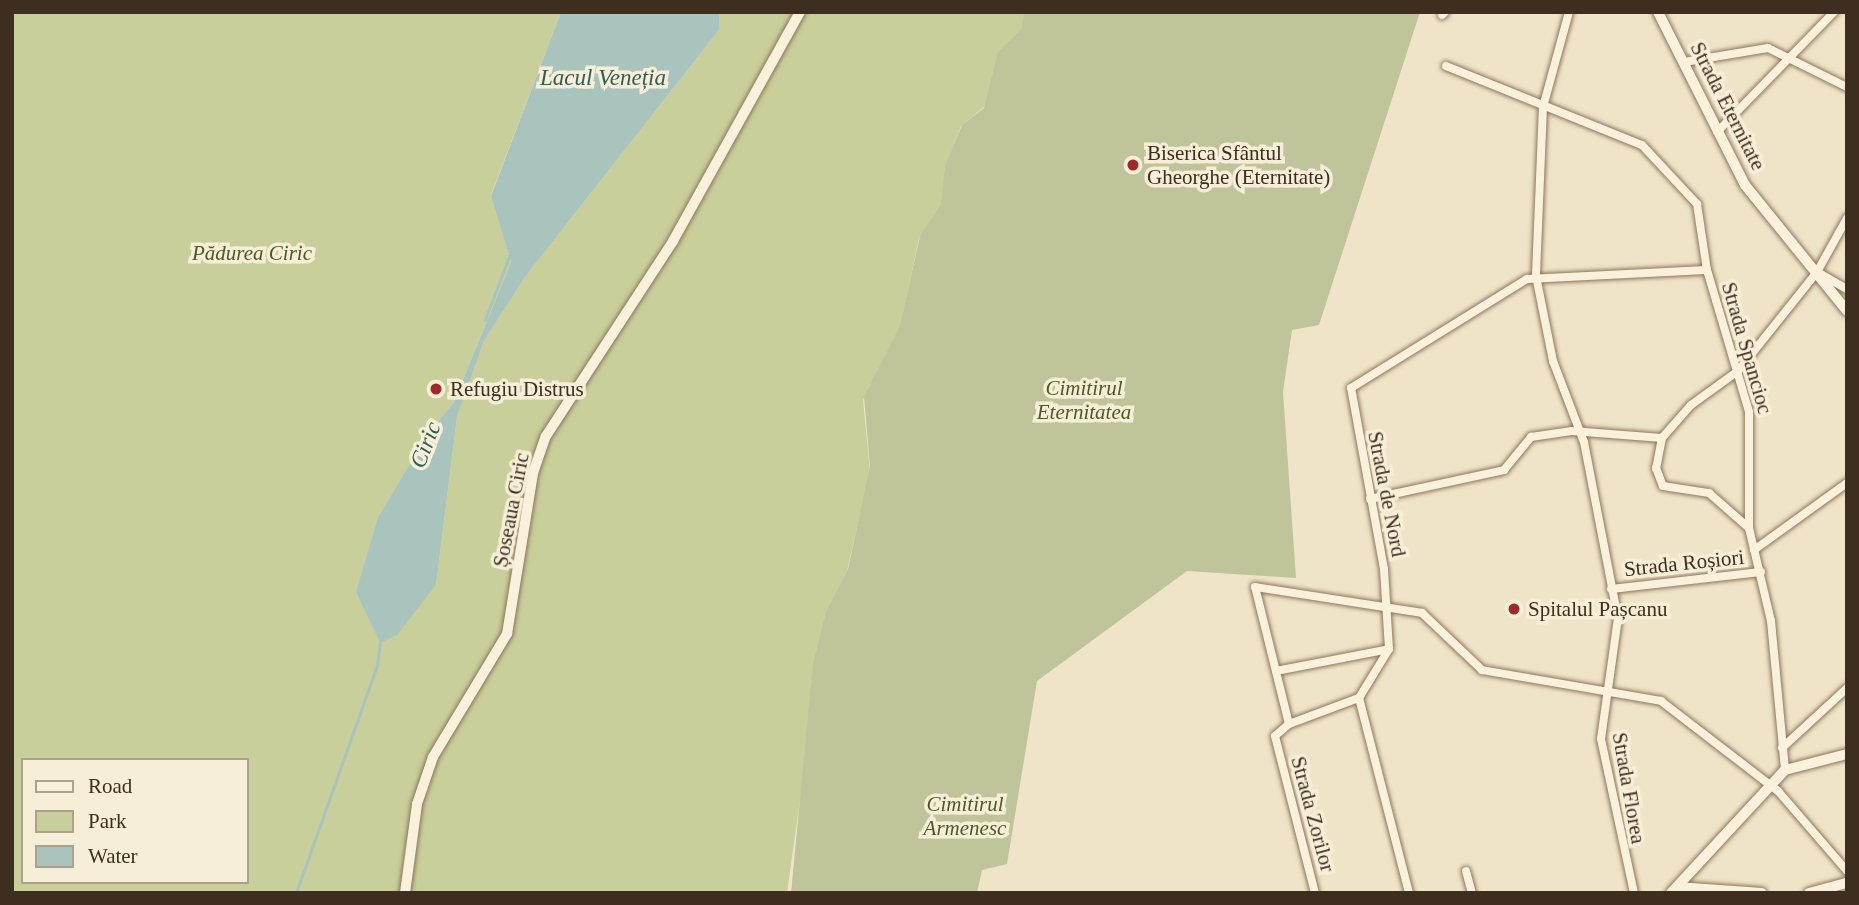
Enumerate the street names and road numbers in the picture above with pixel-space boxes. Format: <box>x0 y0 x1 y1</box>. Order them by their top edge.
street label: Strada Eternitate <box>1685 38 1771 174</box>
street label: Strada Spancioc <box>1716 279 1778 417</box>
street label: Strada de Nord <box>1363 429 1411 559</box>
street label: Șoseaua Ciric <box>488 451 534 569</box>
street label: Strada Roșiori <box>1623 544 1745 582</box>
street label: Strada Florea <box>1607 730 1651 846</box>
street label: Strada Zorilor <box>1286 754 1340 874</box>

